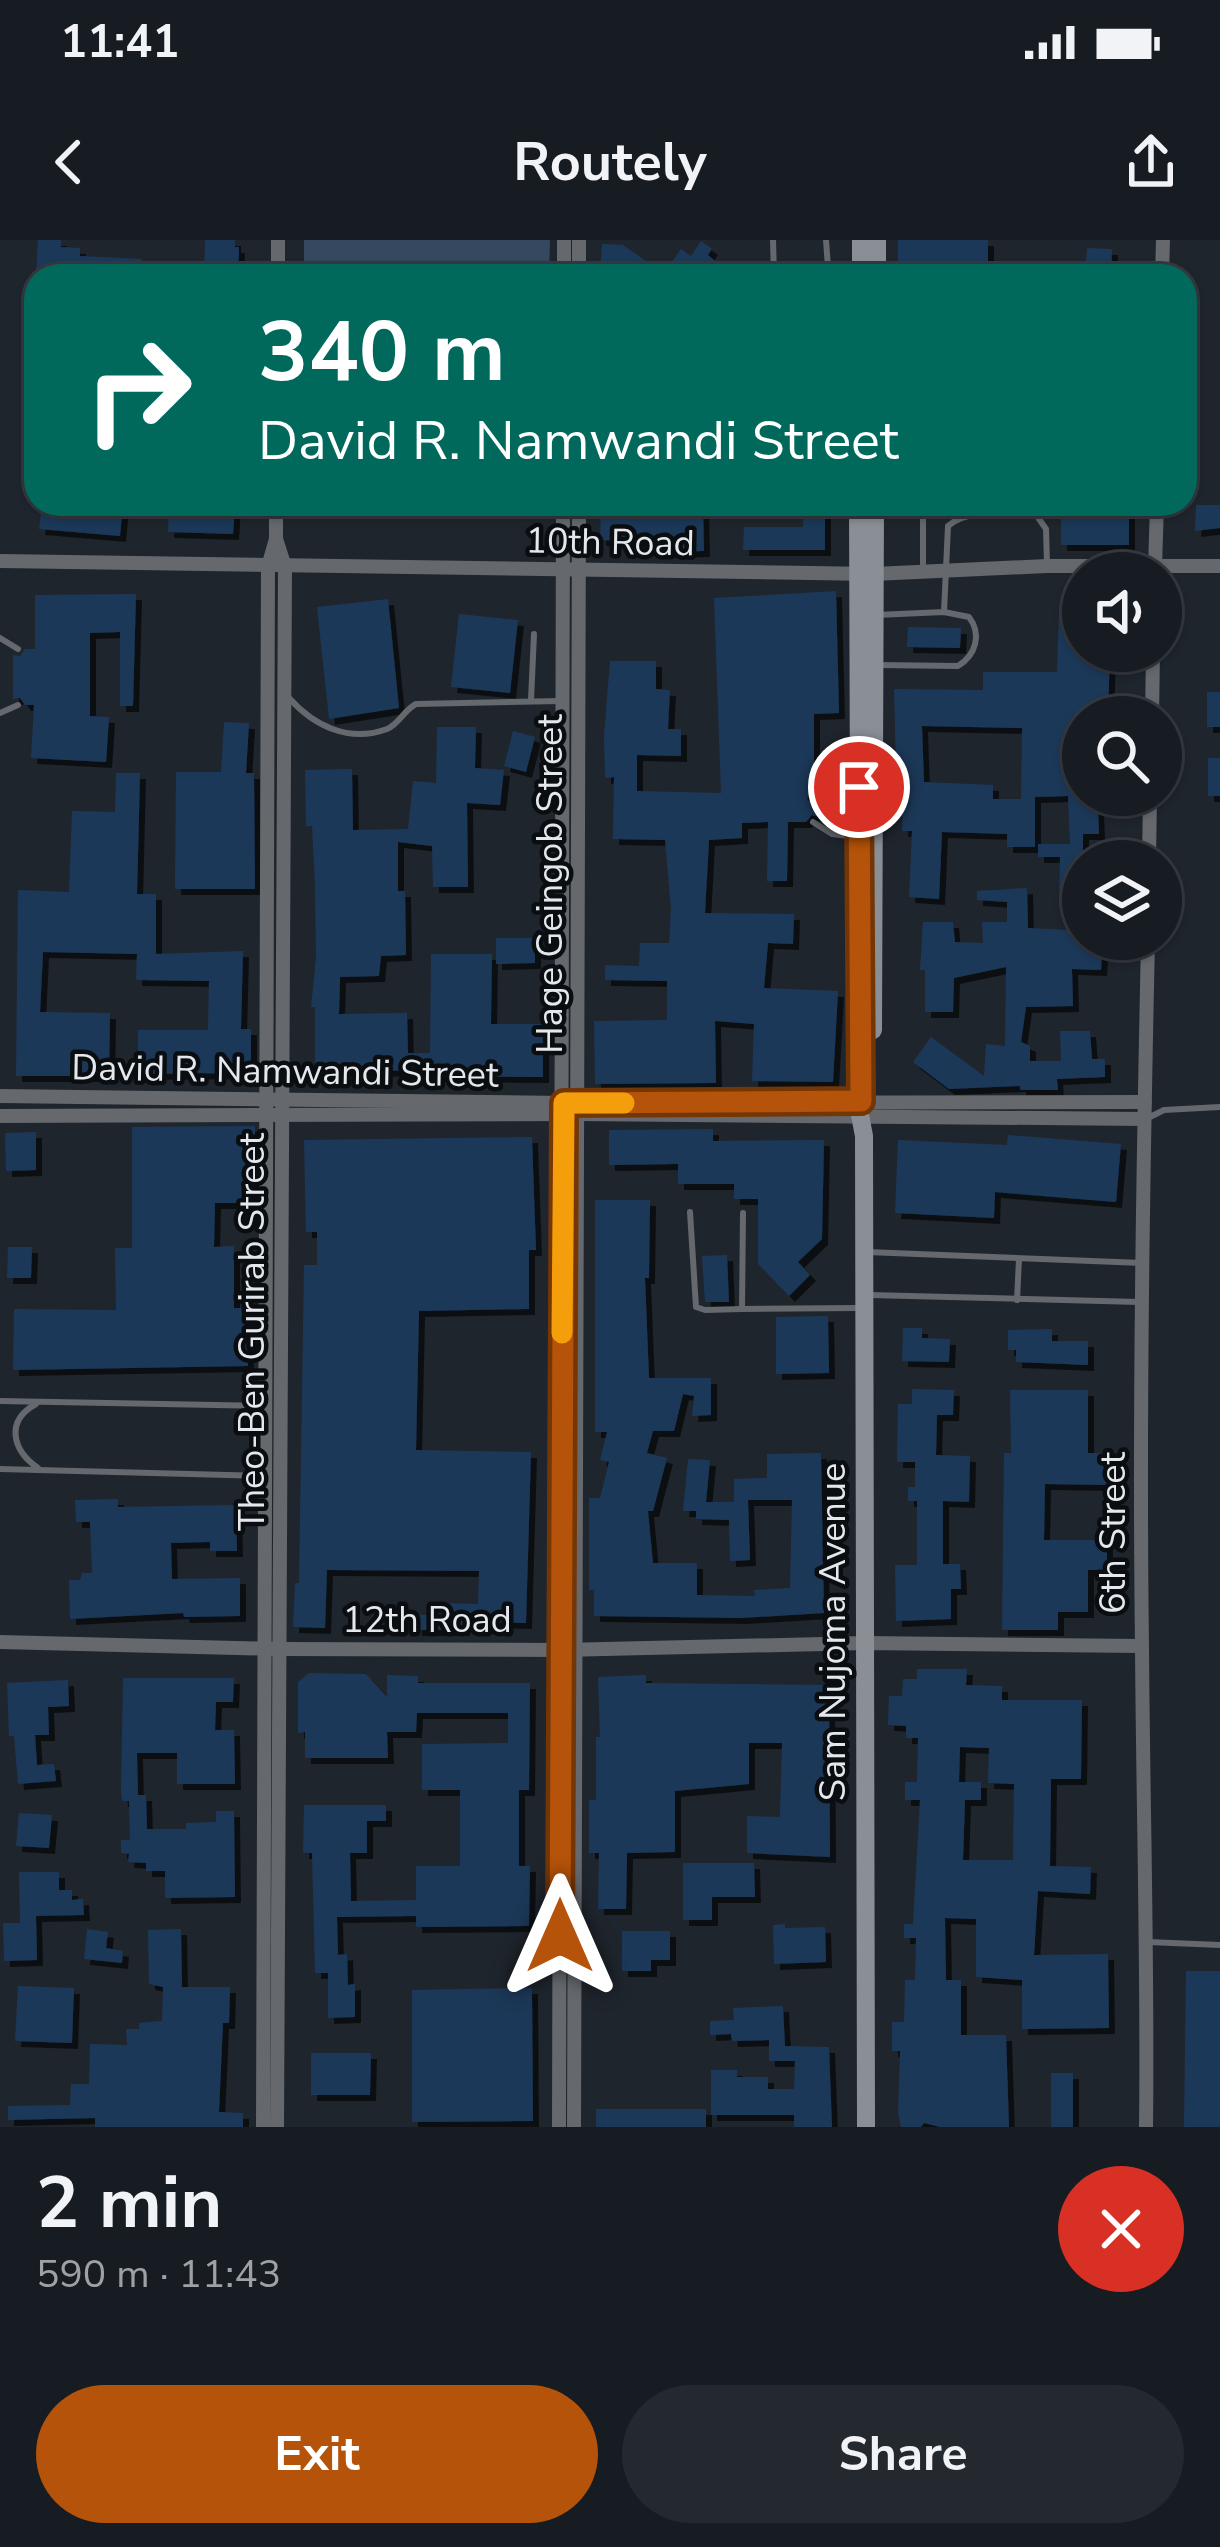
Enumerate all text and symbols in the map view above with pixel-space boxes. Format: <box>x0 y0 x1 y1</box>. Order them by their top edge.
text: 11:41 <box>60 12 179 73</box>
text: Routely <box>513 125 707 199</box>
icon: back <box>36 129 102 195</box>
icon: share <box>1118 129 1184 195</box>
text: 340 m <box>258 295 506 410</box>
icon: right <box>60 312 216 468</box>
text: David R. Namwandi Street <box>258 404 899 478</box>
street label: 10th Road <box>525 517 695 568</box>
map controls <box>1062 552 1182 960</box>
button: sound <box>1062 552 1182 672</box>
button: search <box>1062 696 1182 816</box>
street label: Hage Geingob Street <box>526 714 575 1054</box>
pin <box>808 736 910 838</box>
icon: arrive <box>826 754 892 820</box>
button: layers <box>1062 840 1182 960</box>
street label: David R. Namwandi Street <box>71 1043 499 1100</box>
street label: Theo-Ben Gurirab Street <box>228 1133 277 1531</box>
street label: 6th Street <box>1089 1452 1138 1614</box>
street label: Sam Nujoma Avenue <box>809 1463 858 1801</box>
street label: 12th Road <box>342 1596 512 1645</box>
position arrow <box>497 1873 623 1999</box>
text: 2 min <box>36 2154 222 2252</box>
button: close <box>1058 2166 1184 2292</box>
text: 590 m · 11:43 <box>36 2248 281 2301</box>
button: Exit <box>36 2385 598 2523</box>
button: Share <box>622 2385 1184 2523</box>

